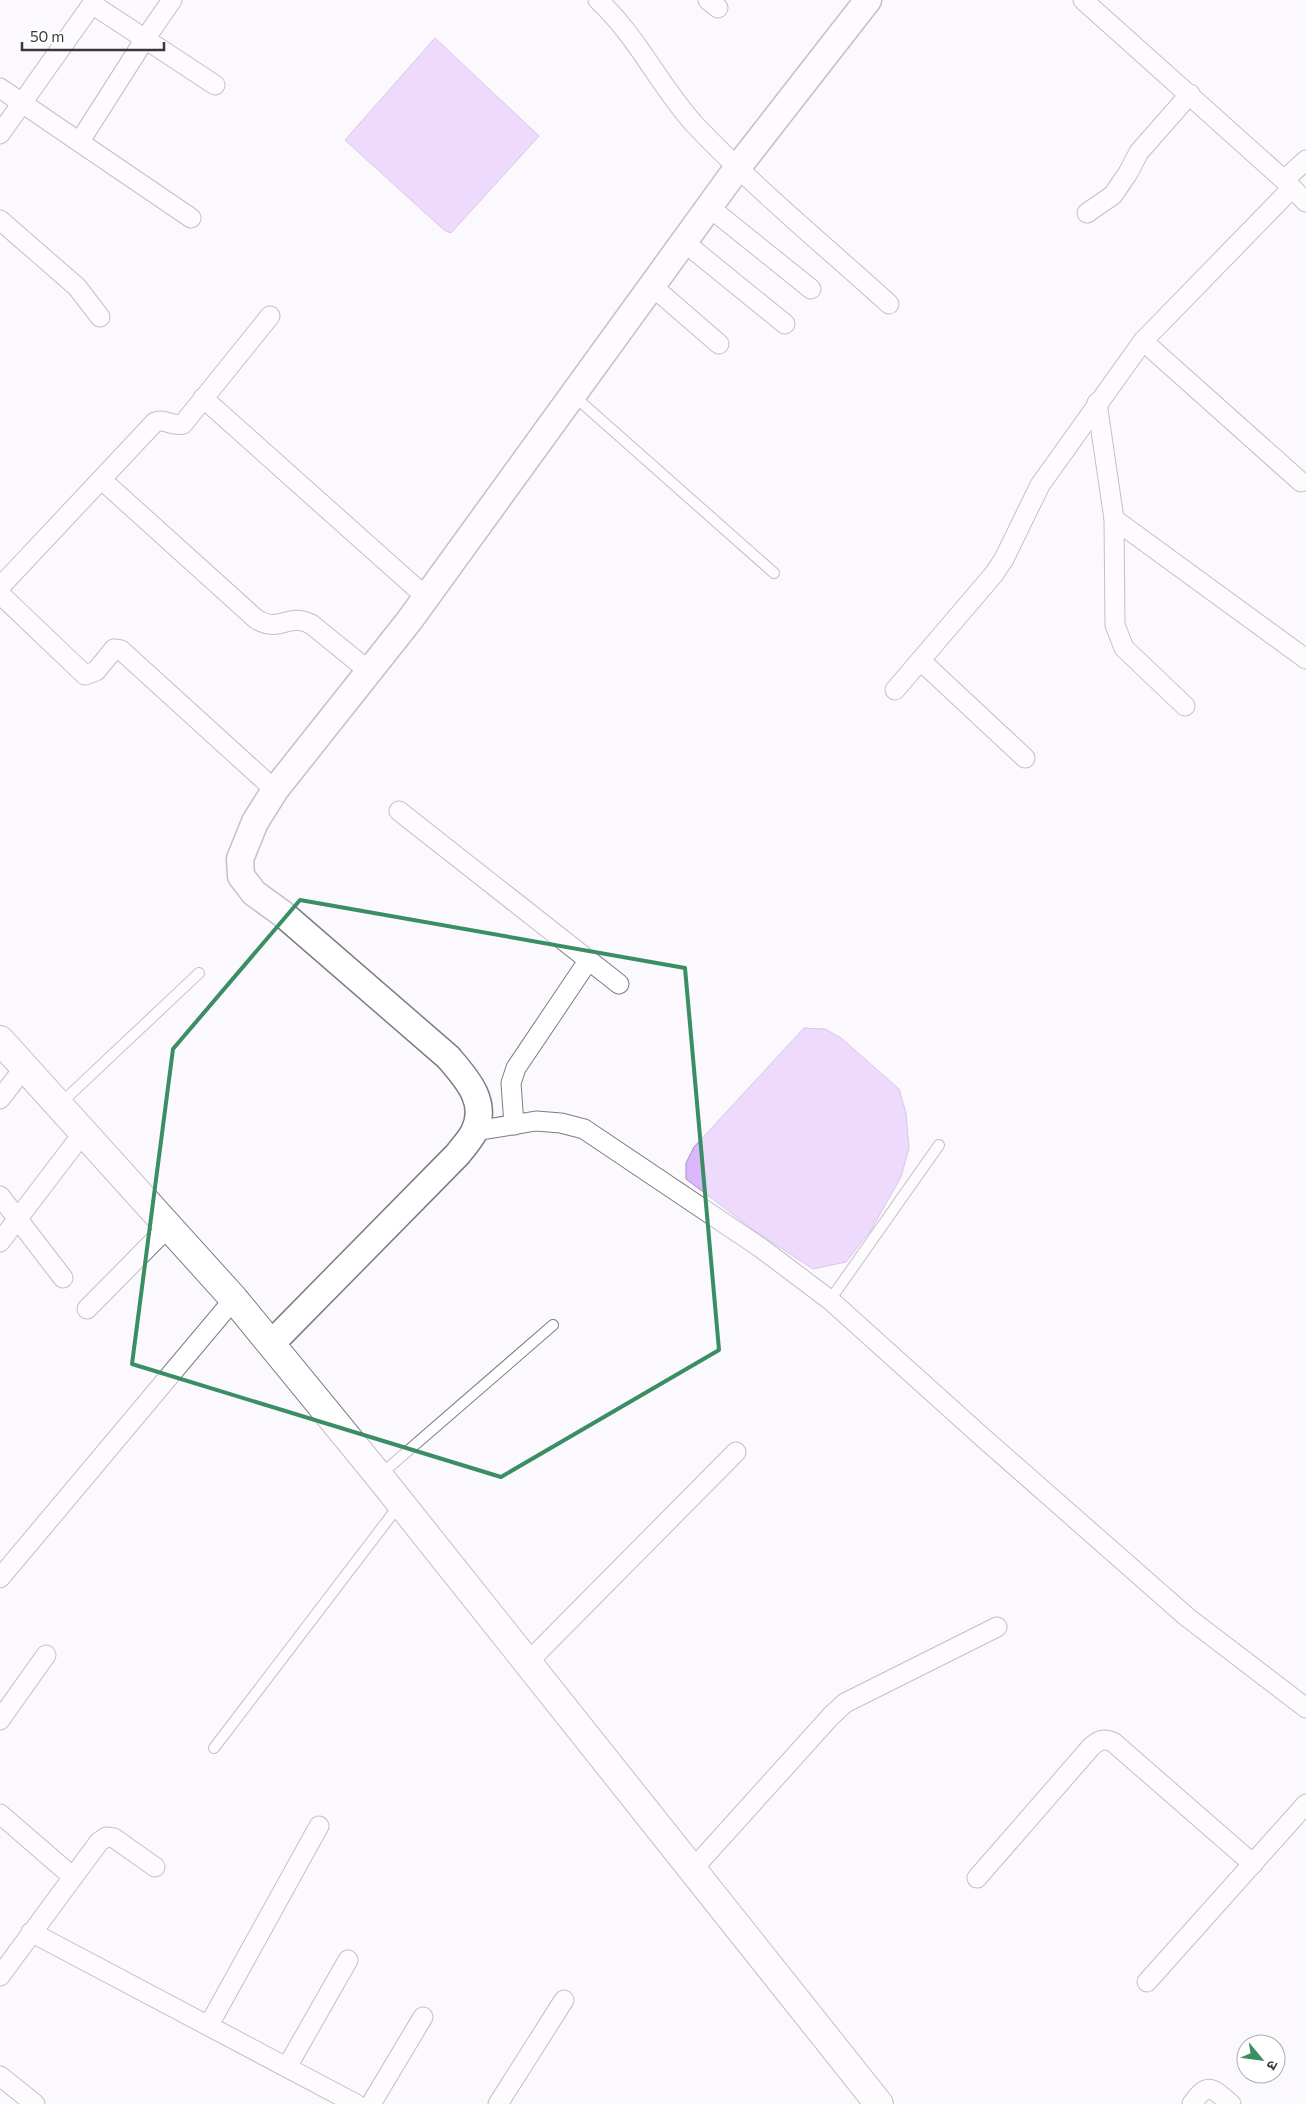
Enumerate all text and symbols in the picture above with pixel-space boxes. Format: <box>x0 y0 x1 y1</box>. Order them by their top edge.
scale bar <box>22 20 165 52</box>
text: 50 m <box>30 27 64 45</box>
north arrow <box>1236 2034 1286 2084</box>
text: उ <box>1263 2058 1282 2074</box>

